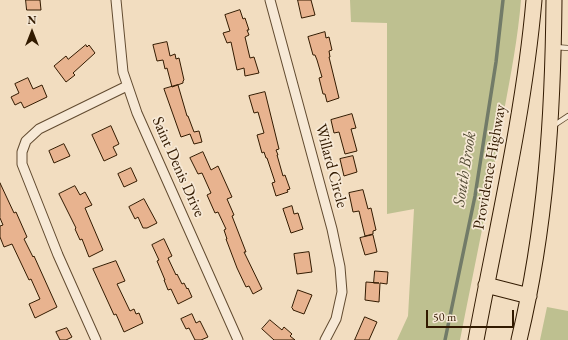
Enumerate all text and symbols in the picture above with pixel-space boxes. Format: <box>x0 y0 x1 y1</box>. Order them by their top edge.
north arrow <box>12 12 52 52</box>
text: N <box>28 13 36 27</box>
street label: Providence Highway <box>470 103 510 231</box>
street label: Saint Denis Drive <box>147 114 209 220</box>
street label: Willard Circle <box>311 122 351 210</box>
water label: South Brook <box>449 130 481 208</box>
scale bar <box>428 302 516 328</box>
text: 50 m <box>433 309 456 325</box>

